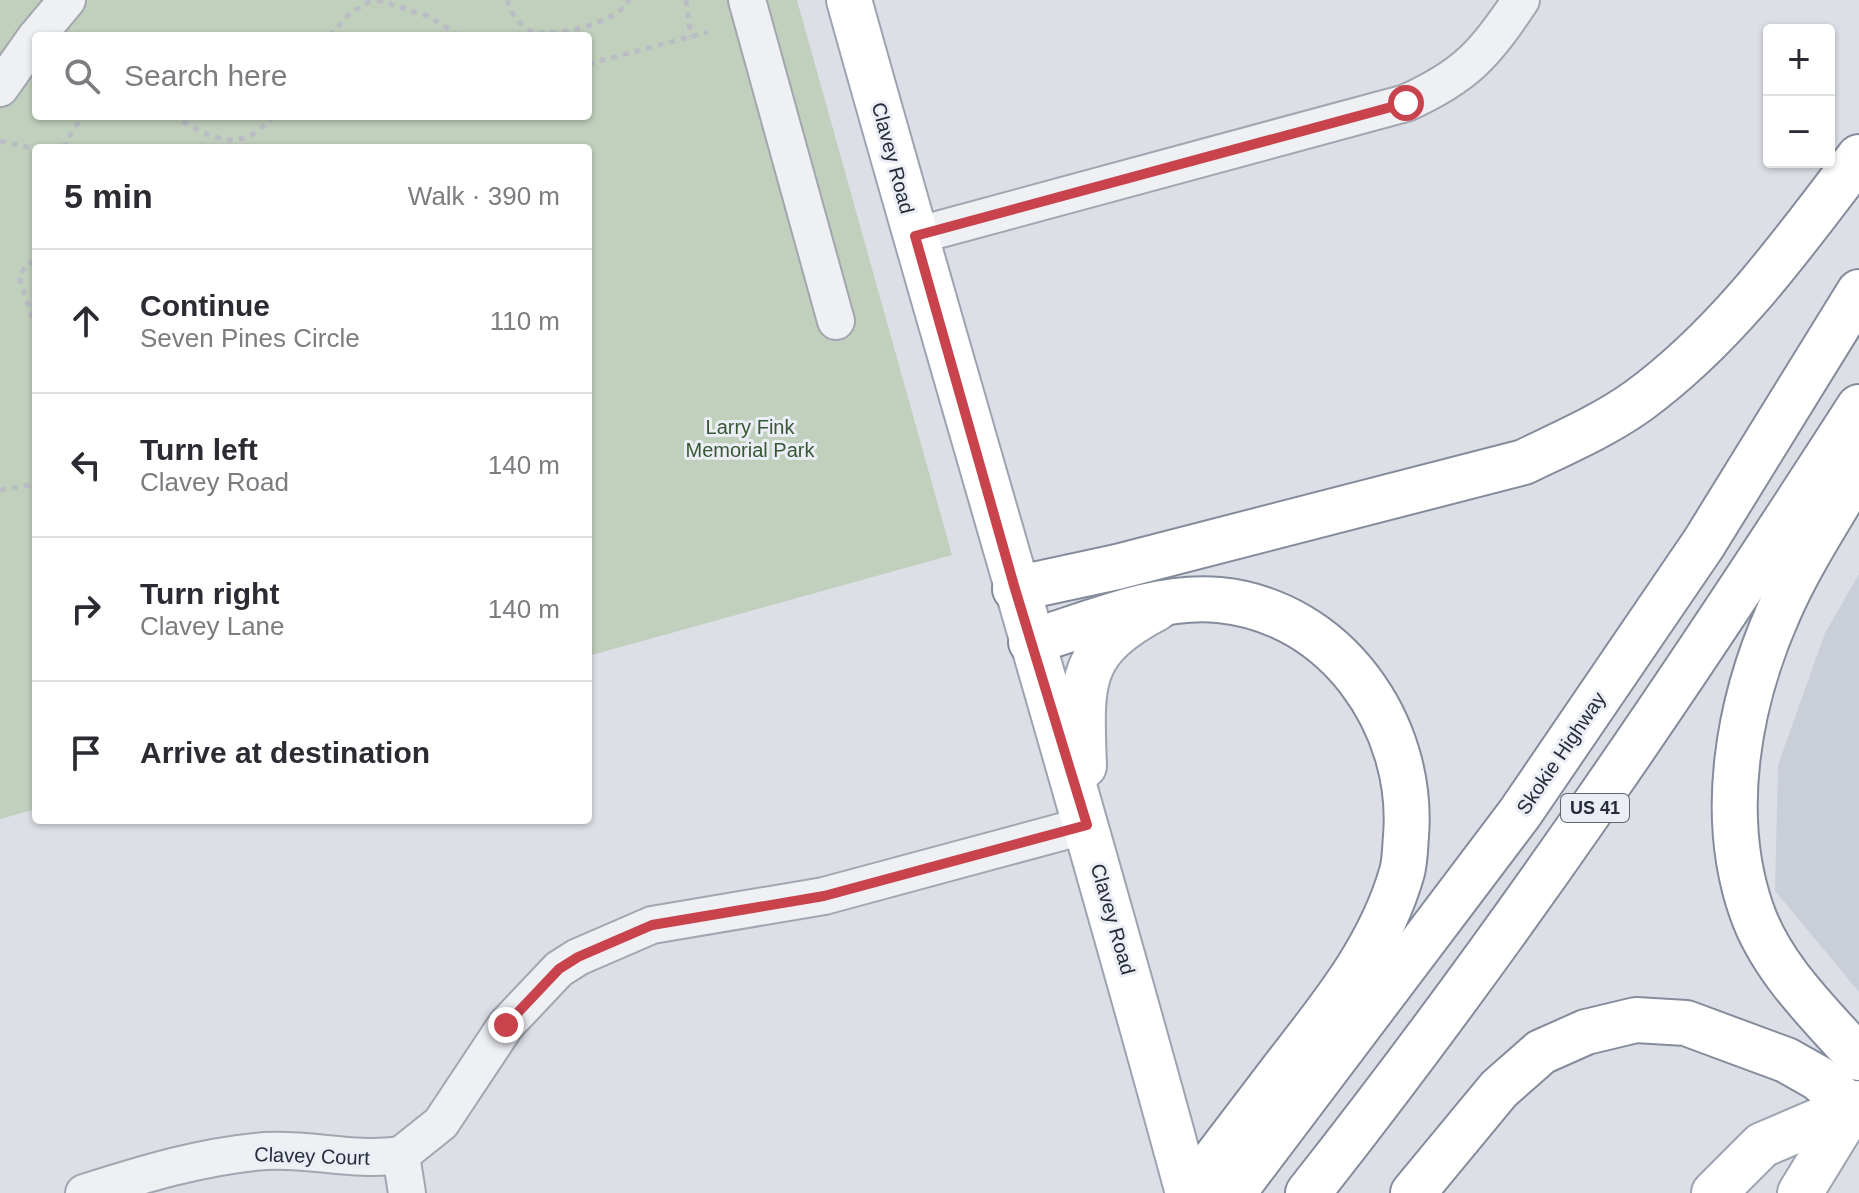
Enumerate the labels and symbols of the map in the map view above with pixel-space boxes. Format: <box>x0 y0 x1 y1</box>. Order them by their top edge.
route start <box>1388 85 1424 121</box>
street label: Clavey Road <box>868 100 918 216</box>
park label: Larry Fink Memorial Park <box>686 416 815 461</box>
street label: Skokie Highway <box>1512 688 1610 818</box>
road number: US 41 <box>1561 794 1629 822</box>
street label: Clavey Road <box>1087 861 1139 977</box>
route end <box>488 1007 524 1043</box>
street label: Clavey Court <box>254 1143 371 1169</box>

